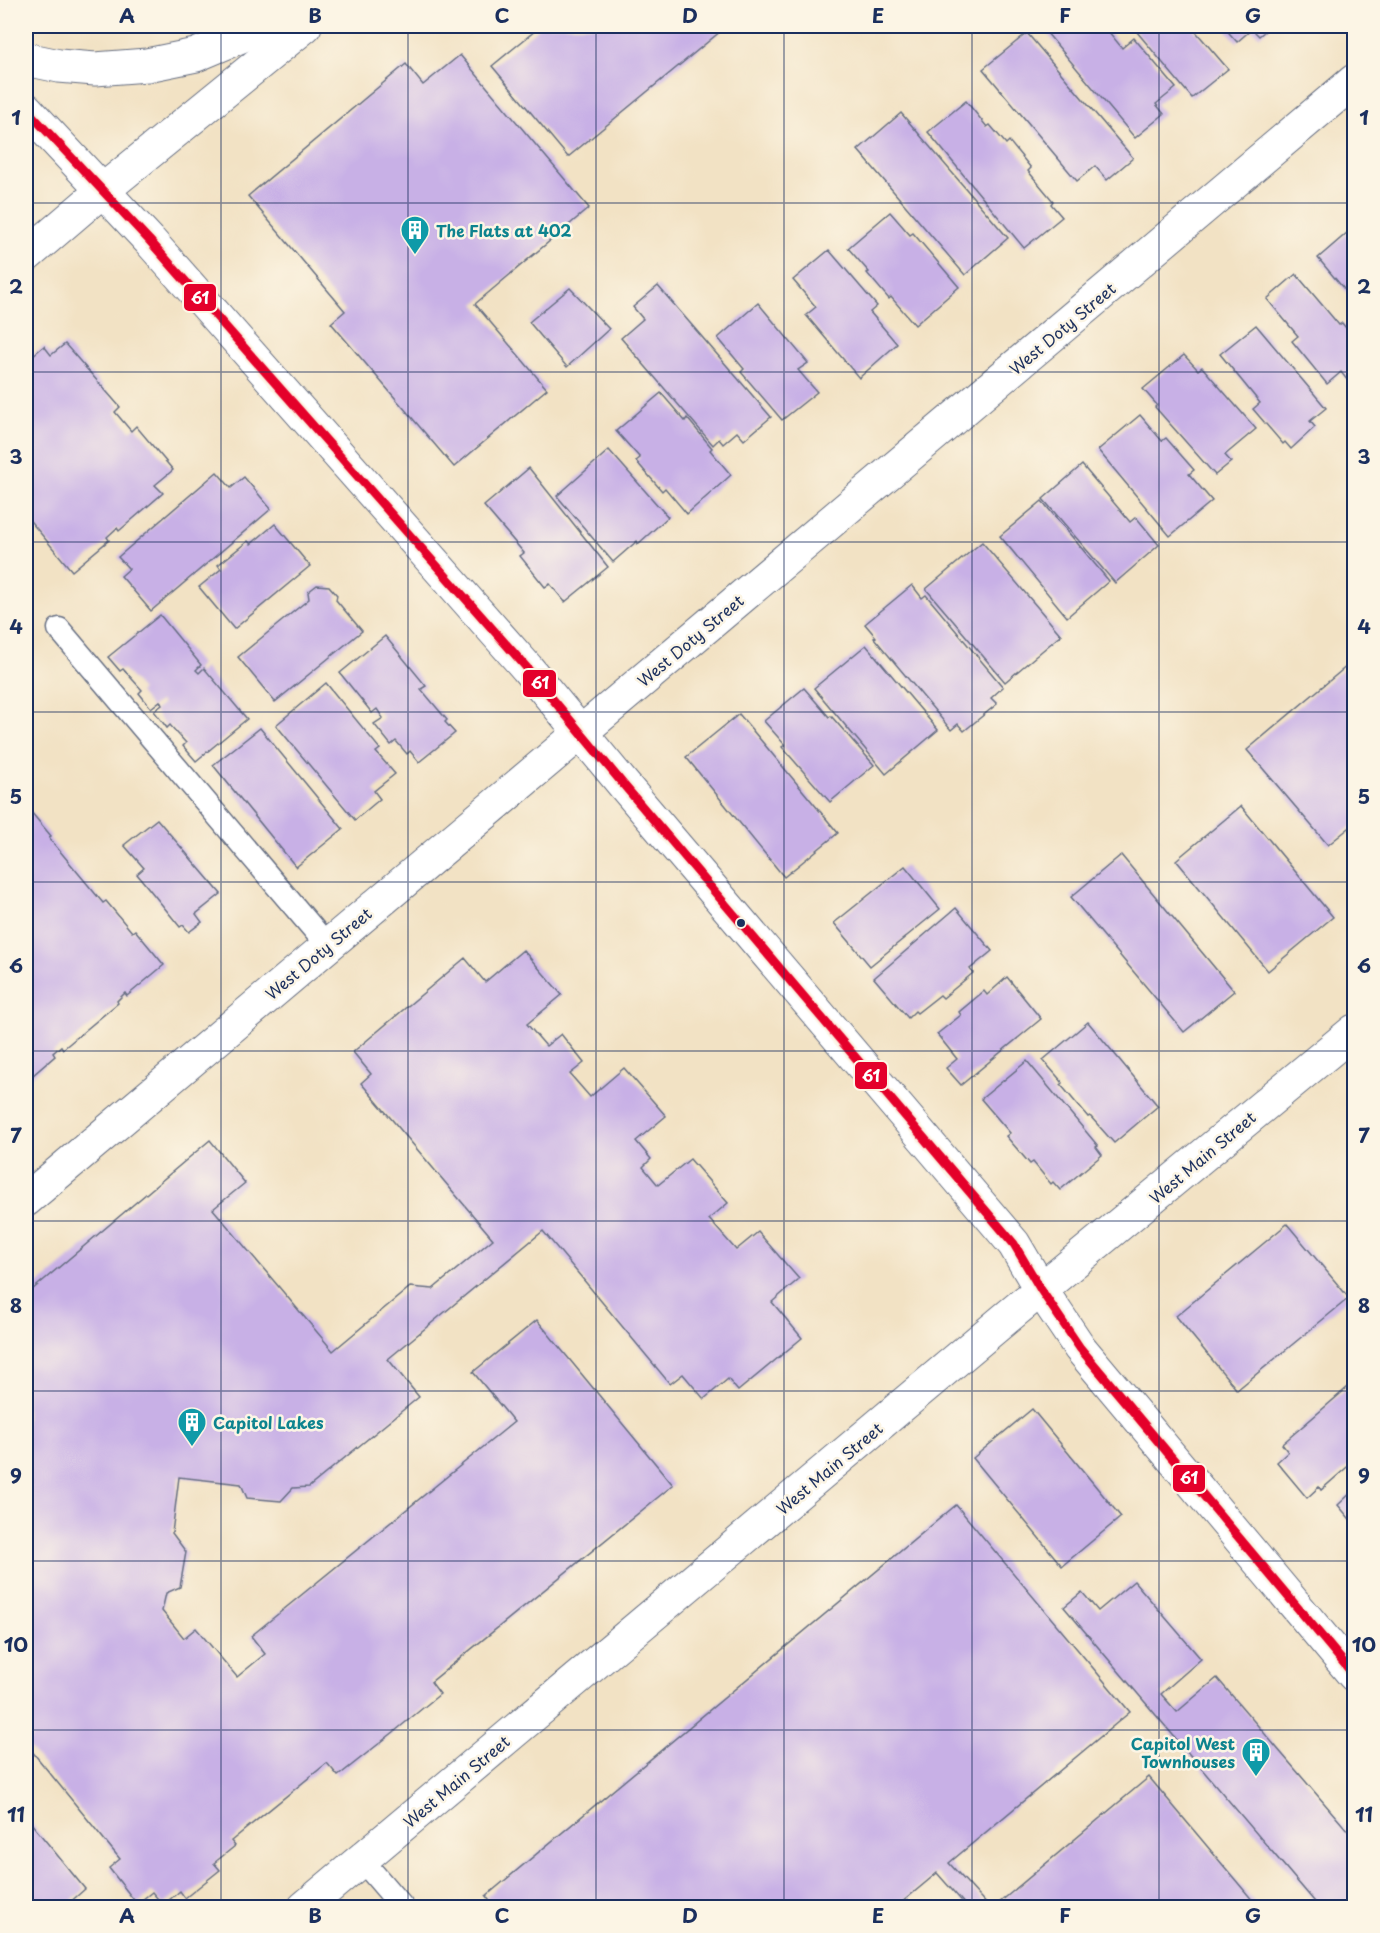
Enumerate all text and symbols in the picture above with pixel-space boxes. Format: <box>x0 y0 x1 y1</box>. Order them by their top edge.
text: A <box>119 0 135 30</box>
text: B <box>308 0 322 30</box>
text: C <box>494 0 510 30</box>
text: D <box>682 0 698 30</box>
text: E <box>872 0 884 30</box>
text: F <box>1059 0 1071 30</box>
text: G <box>1245 0 1261 30</box>
text: 1 <box>11 102 21 132</box>
text: 1 <box>1359 102 1369 132</box>
building icon: The Flats at 402 <box>399 214 431 256</box>
place label: The Flats at 402 <box>436 218 571 242</box>
text: 2 <box>9 271 23 301</box>
text: 2 <box>1357 271 1371 301</box>
street label: West Doty Street <box>1004 276 1121 380</box>
line badge: 61 <box>183 283 217 312</box>
text: 61 <box>191 285 209 309</box>
text: 3 <box>9 441 23 471</box>
text: 3 <box>1357 441 1371 471</box>
street label: West Doty Street <box>632 588 749 692</box>
text: 4 <box>9 611 23 641</box>
text: 4 <box>1357 611 1371 641</box>
line badge: 61 <box>522 669 557 698</box>
text: 61 <box>531 670 549 694</box>
text: 5 <box>10 781 22 811</box>
text: 5 <box>1358 781 1370 811</box>
street label: West Doty Street <box>260 901 377 1005</box>
unlabelled marker <box>735 917 747 929</box>
text: 6 <box>9 950 23 980</box>
text: 6 <box>1357 950 1371 980</box>
line badge: 61 <box>854 1061 888 1090</box>
text: 61 <box>862 1063 880 1087</box>
street label: West Main Street <box>1143 1105 1261 1209</box>
text: 7 <box>10 1120 22 1150</box>
text: 7 <box>1358 1120 1370 1150</box>
text: 8 <box>10 1290 22 1320</box>
text: 8 <box>1358 1290 1370 1320</box>
building icon: Capitol Lakes <box>176 1406 208 1448</box>
place label: Capitol Lakes <box>213 1410 324 1434</box>
street label: West Main Street <box>770 1416 888 1520</box>
text: 9 <box>10 1460 22 1490</box>
text: 9 <box>1358 1460 1370 1490</box>
line badge: 61 <box>1172 1464 1206 1493</box>
text: 61 <box>1180 1465 1198 1489</box>
text: 10 <box>4 1629 28 1659</box>
text: 10 <box>1352 1629 1376 1659</box>
street label: West Main Street <box>397 1729 515 1833</box>
place label: Capitol West Townhouses <box>1131 1731 1235 1773</box>
building icon: Capitol West Townhouses <box>1240 1736 1272 1778</box>
text: 11 <box>7 1799 25 1829</box>
text: 11 <box>1355 1799 1373 1829</box>
text: A <box>119 1900 135 1930</box>
text: B <box>308 1900 322 1930</box>
text: C <box>494 1900 510 1930</box>
text: D <box>682 1900 698 1930</box>
text: E <box>872 1900 884 1930</box>
text: F <box>1059 1900 1071 1930</box>
text: G <box>1245 1900 1261 1930</box>

